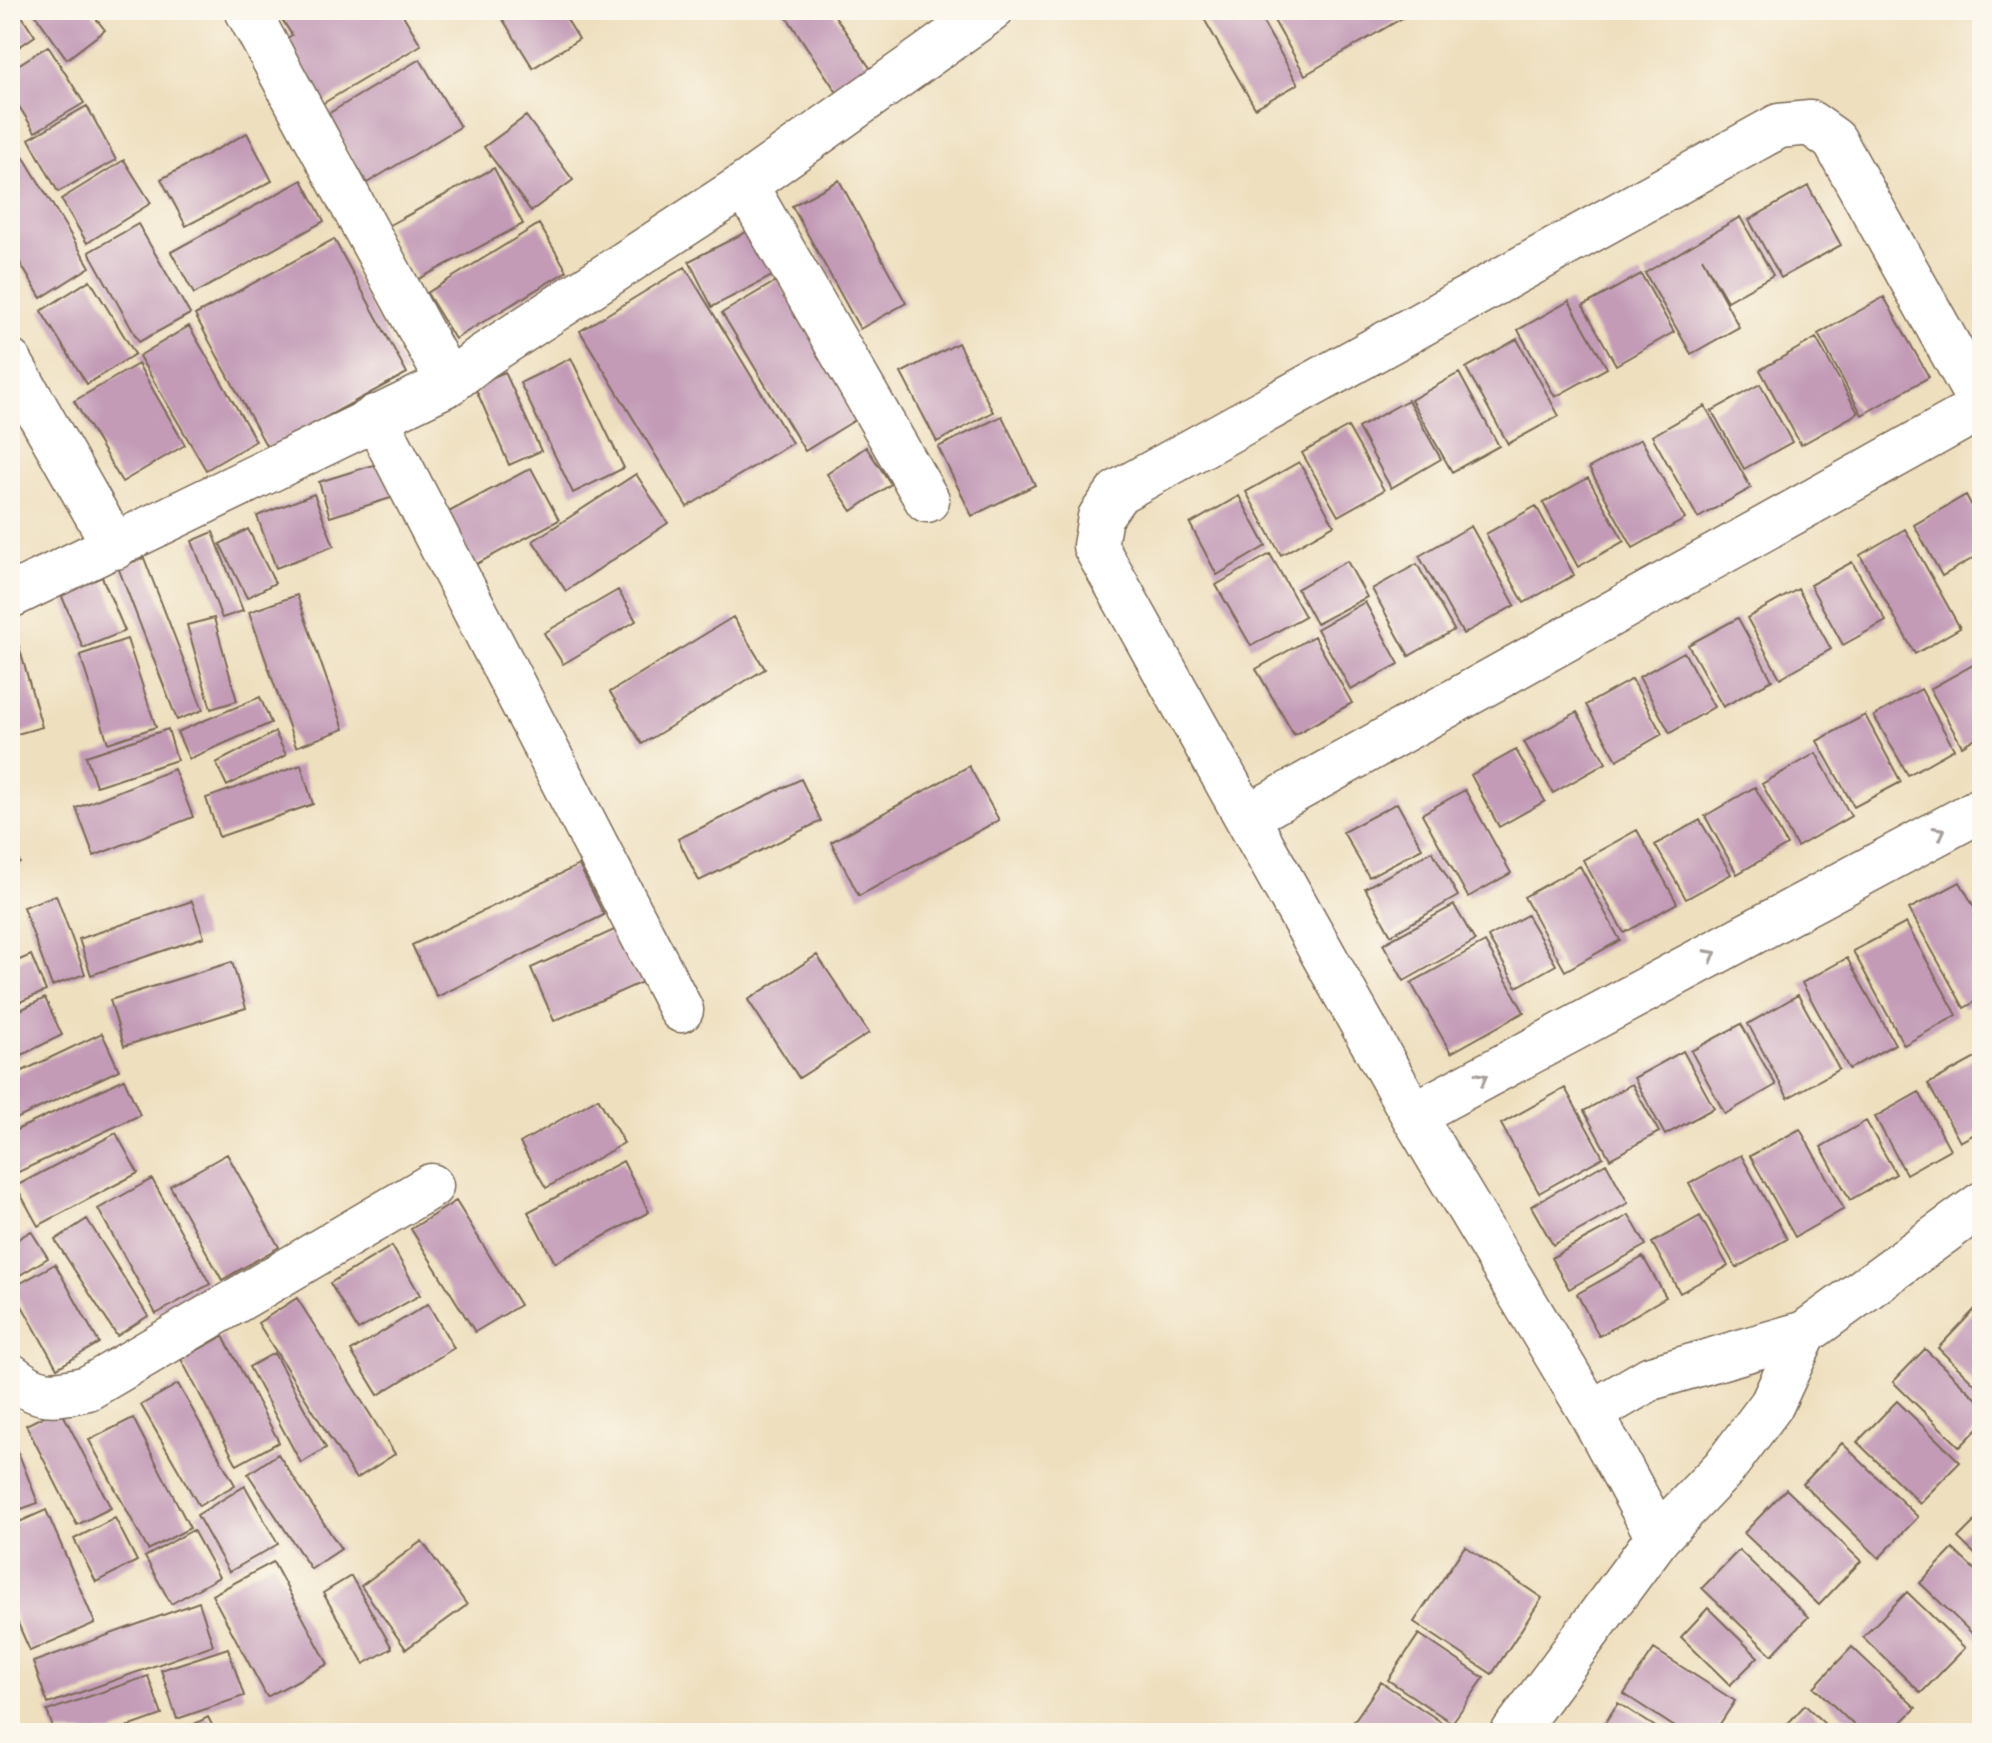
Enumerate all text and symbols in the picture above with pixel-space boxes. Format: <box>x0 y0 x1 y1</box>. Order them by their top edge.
one-way arrow <box>1932 826 1946 841</box>
one-way arrow <box>1703 949 1717 964</box>
one-way arrow <box>1473 1072 1488 1088</box>

